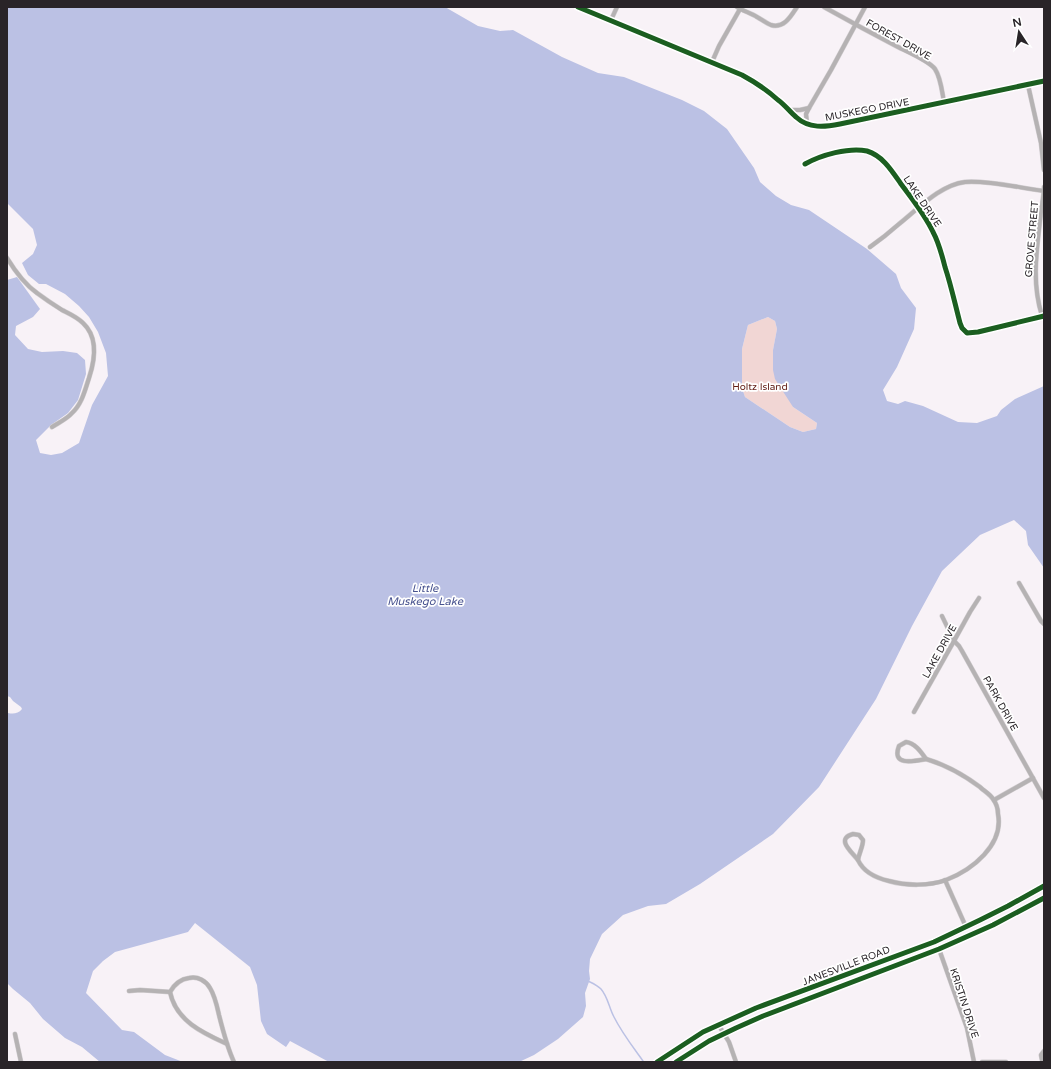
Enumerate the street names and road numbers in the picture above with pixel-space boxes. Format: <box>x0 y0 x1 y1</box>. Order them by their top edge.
street label: FOREST DRIVE <box>864 17 933 63</box>
street label: MUSKEGO DRIVE <box>824 96 910 124</box>
street label: LAKE DRIVE <box>901 174 944 230</box>
street label: GROVE STREET <box>1023 200 1041 278</box>
street label: LAKE DRIVE <box>920 623 960 680</box>
street label: PARK DRIVE <box>980 674 1020 733</box>
street label: JANESVILLE ROAD <box>801 944 892 988</box>
street label: KRISTIN DRIVE <box>947 967 981 1040</box>

